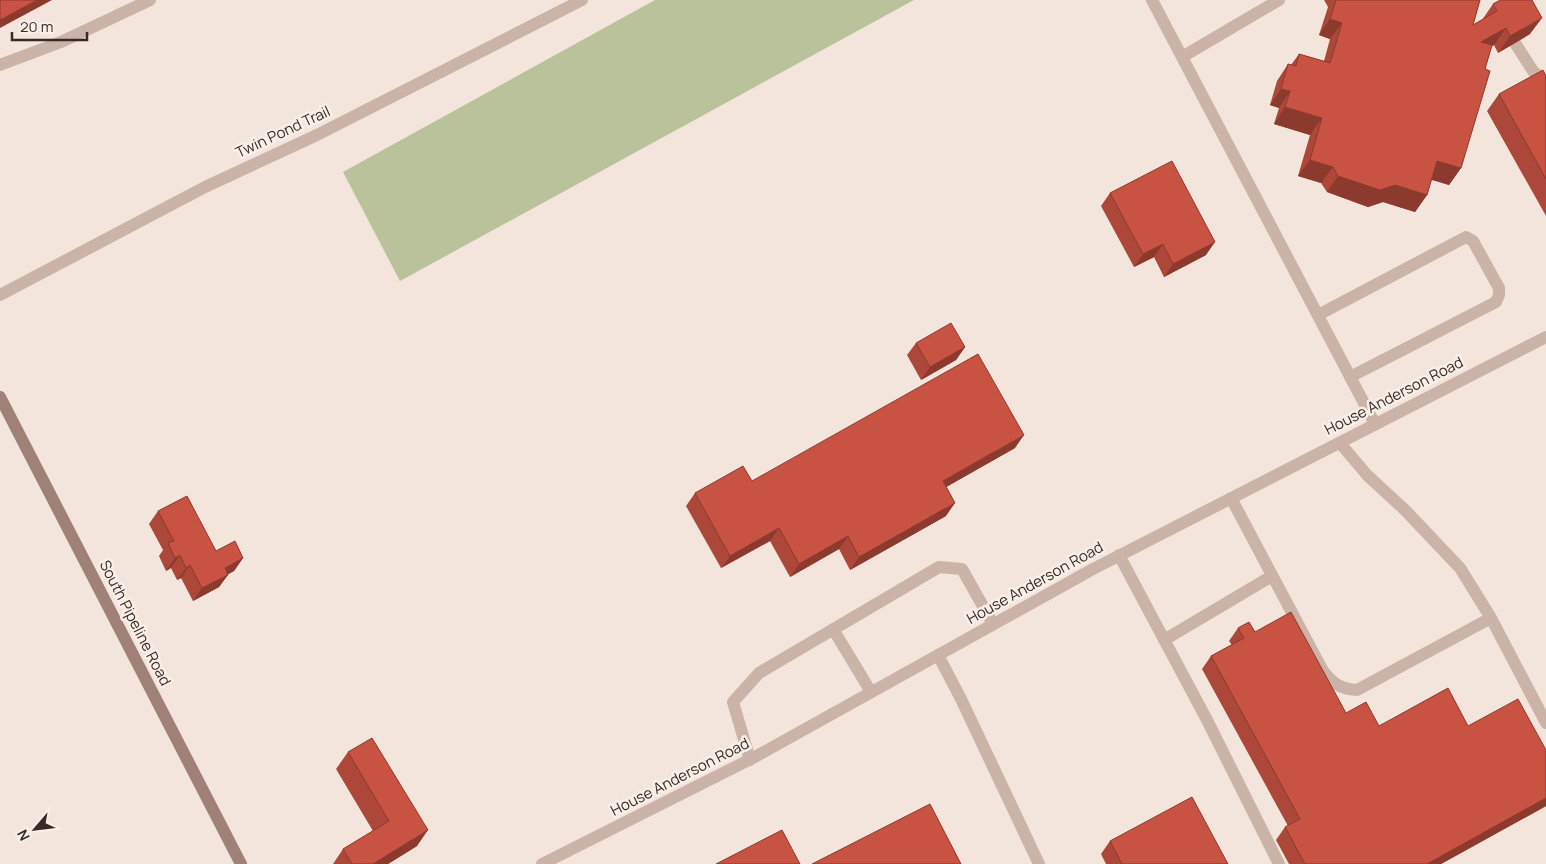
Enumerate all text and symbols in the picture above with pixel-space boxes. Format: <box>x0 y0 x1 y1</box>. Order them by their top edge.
scale bar <box>12 10 88 42</box>
text: 20 m <box>20 16 53 37</box>
street label: Twin Pond Trail <box>232 100 334 163</box>
street label: House Anderson Road <box>1321 351 1467 440</box>
street label: House Anderson Road <box>963 536 1107 629</box>
street label: South Pipeline Road <box>95 556 176 689</box>
street label: House Anderson Road <box>607 732 753 821</box>
north arrow <box>10 804 60 854</box>
text: N <box>12 826 34 844</box>

